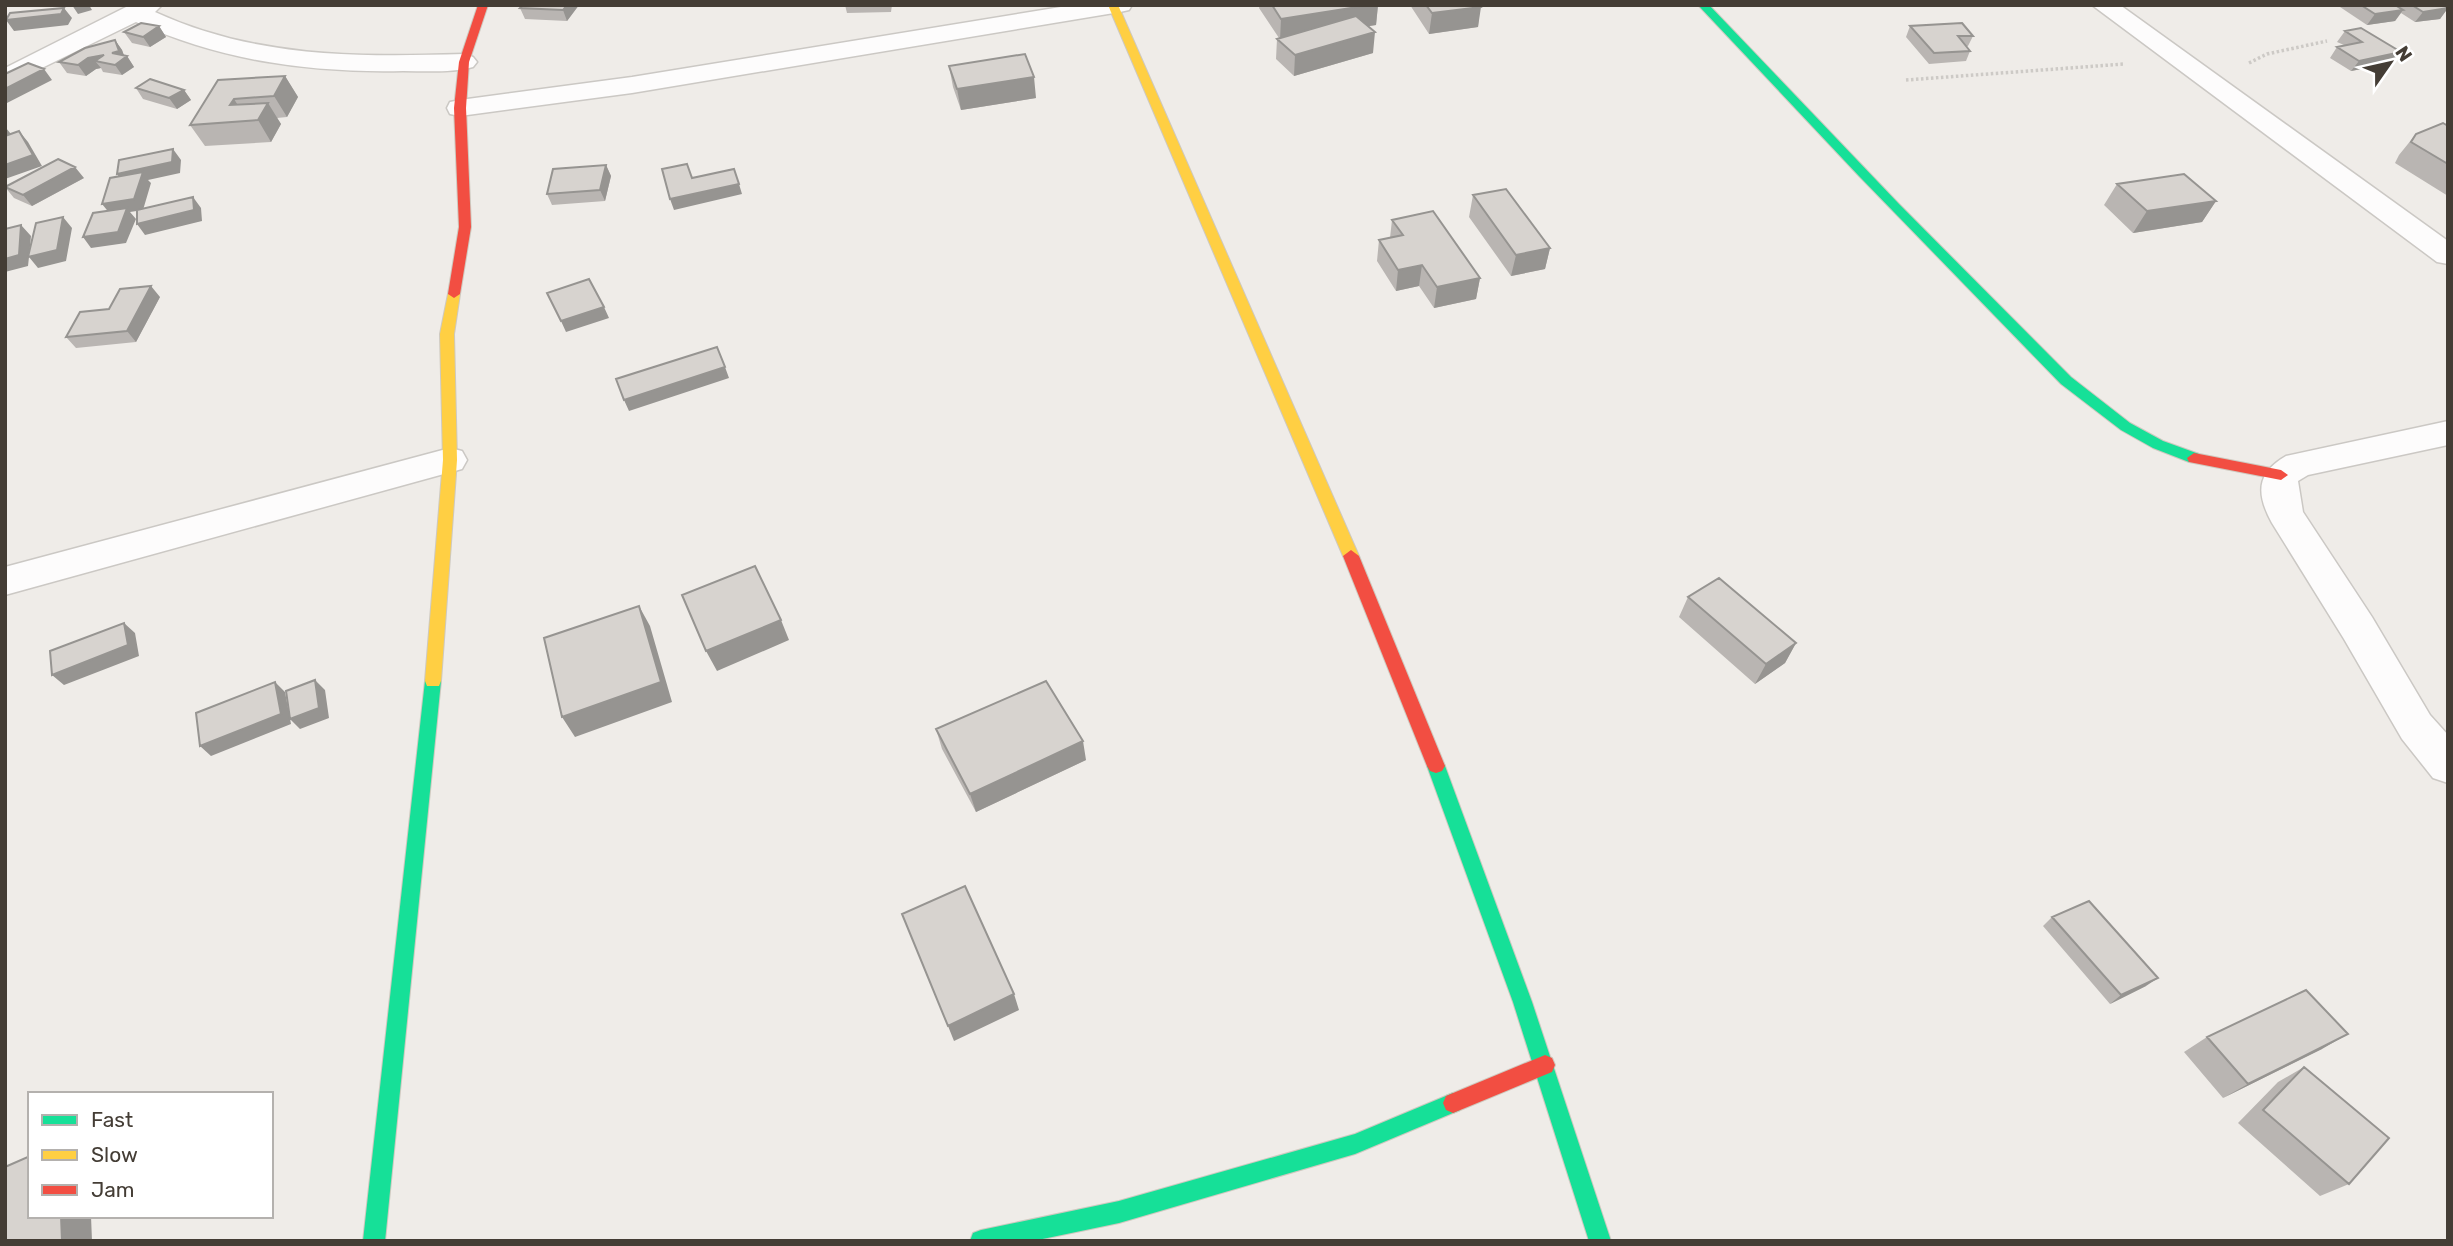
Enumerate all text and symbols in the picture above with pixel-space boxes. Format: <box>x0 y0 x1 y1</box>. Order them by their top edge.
north arrow <box>2355 28 2425 98</box>
text: N <box>2390 42 2417 66</box>
legend <box>28 1092 273 1218</box>
text: Fast <box>91 1107 133 1132</box>
text: Slow <box>91 1142 138 1167</box>
text: Jam <box>91 1177 135 1202</box>

